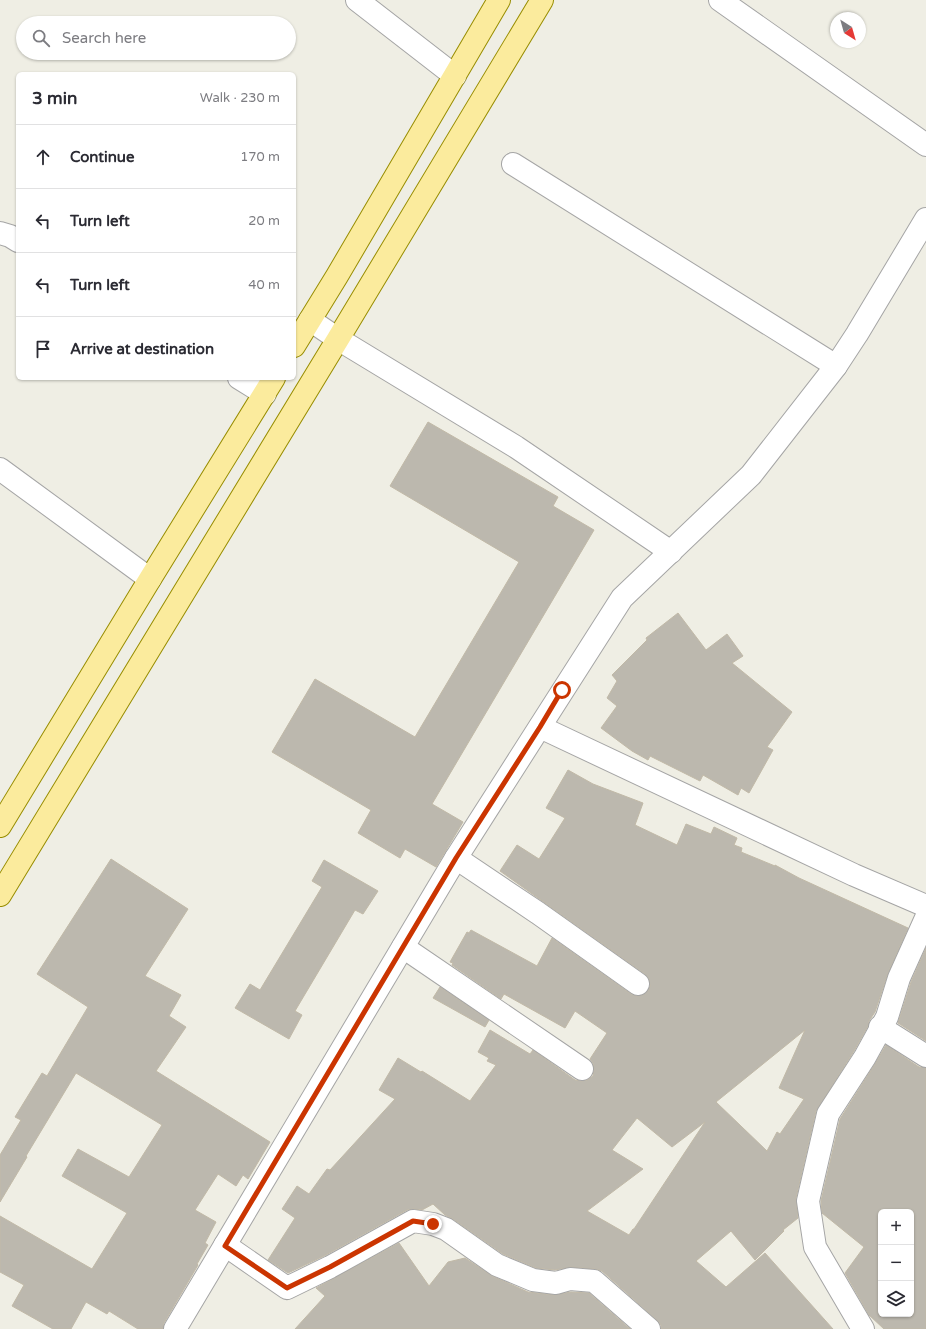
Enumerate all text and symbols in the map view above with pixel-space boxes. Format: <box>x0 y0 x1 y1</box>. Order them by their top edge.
north arrow <box>830 12 866 48</box>
search box <box>16 16 296 60</box>
icon: search <box>30 27 52 49</box>
text: Search here <box>62 29 146 47</box>
text: 3 min <box>32 88 77 109</box>
text: Walk · 230 m <box>200 90 280 106</box>
icon: ahead <box>32 146 54 168</box>
text: Continue <box>70 148 134 166</box>
text: 170 m <box>240 149 280 165</box>
icon: left <box>32 210 54 232</box>
text: Turn left <box>70 212 130 230</box>
text: 20 m <box>248 213 280 229</box>
icon: left <box>32 274 54 296</box>
text: Turn left <box>70 276 130 294</box>
text: 40 m <box>248 277 280 293</box>
icon: arrive <box>32 338 54 360</box>
text: Arrive at destination <box>70 340 214 358</box>
route start <box>553 681 571 699</box>
map controls <box>878 1209 914 1317</box>
button: + <box>878 1209 914 1245</box>
route end <box>424 1215 442 1233</box>
button: − <box>878 1245 914 1281</box>
button: layers <box>878 1281 914 1317</box>

